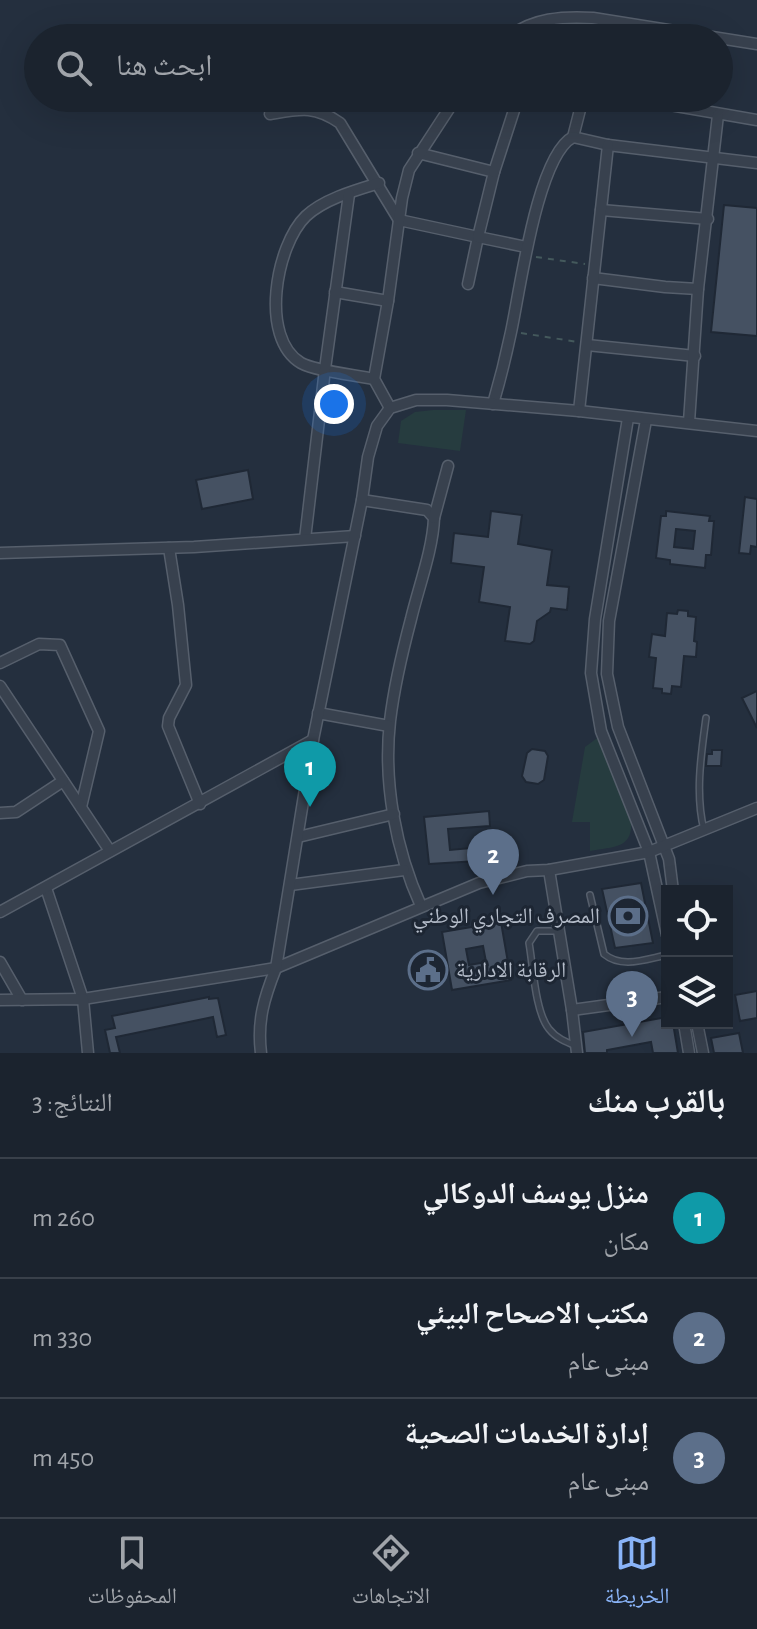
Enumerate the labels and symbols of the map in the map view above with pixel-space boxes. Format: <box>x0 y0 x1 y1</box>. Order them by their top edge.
your location <box>314 384 354 424</box>
pin: 1 <box>284 741 336 807</box>
pin: 2 <box>467 829 519 895</box>
bank icon: المصرف التجاري الوطني <box>607 895 649 937</box>
place label: المصرف التجاري الوطني <box>413 905 600 933</box>
public building icon: الرقابة الادارية <box>407 949 449 991</box>
place label: الرقابة الادارية <box>456 959 566 982</box>
pin: 3 <box>606 971 658 1037</box>

